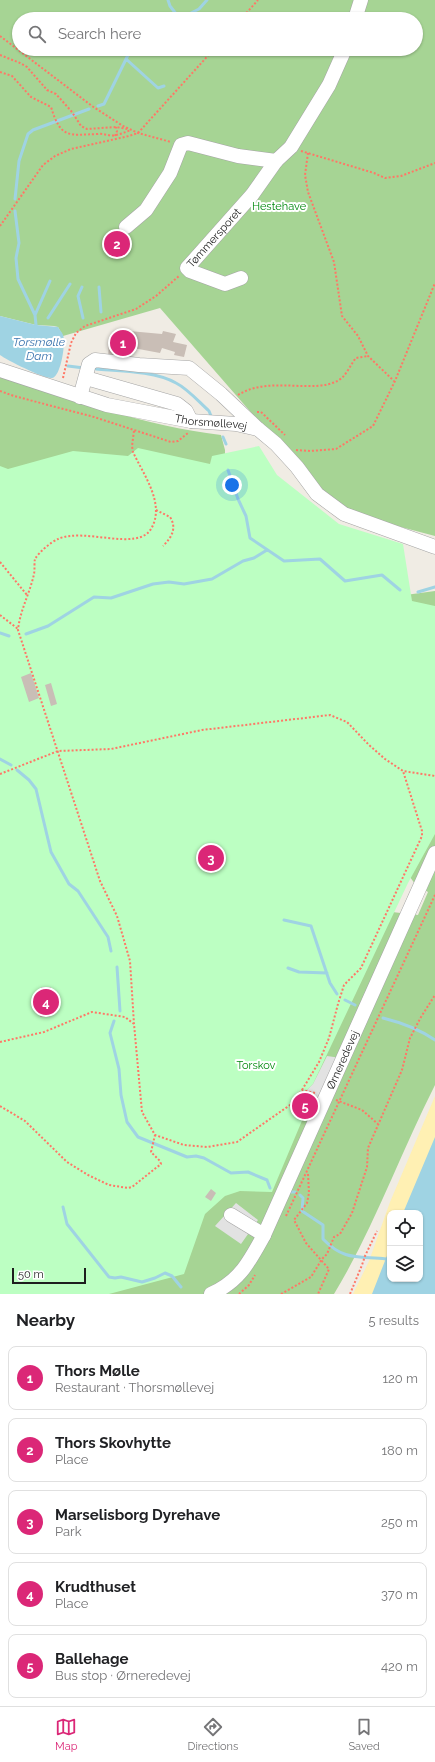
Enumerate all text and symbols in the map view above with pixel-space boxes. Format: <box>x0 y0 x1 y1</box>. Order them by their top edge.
search box <box>12 12 423 56</box>
icon: search <box>26 23 48 45</box>
text: Search here <box>58 25 141 43</box>
park label: Hestehave <box>252 200 307 213</box>
street label: Tømmersporet <box>184 206 244 271</box>
pin: 2 <box>104 229 130 259</box>
pin: 1 <box>110 328 136 358</box>
water label: Torsmølle Dam <box>13 335 66 363</box>
street label: Thorsmøllevej <box>174 412 248 433</box>
your location <box>222 475 242 495</box>
pin: 3 <box>198 843 224 873</box>
pin: 4 <box>33 987 59 1017</box>
street label: Ørneredevej <box>324 1029 362 1091</box>
park label: Torskov <box>237 1059 276 1072</box>
pin: 5 <box>292 1091 318 1121</box>
map controls <box>387 1210 423 1282</box>
button: locate <box>387 1210 423 1246</box>
button: layers <box>387 1246 423 1282</box>
scale bar <box>12 1266 86 1285</box>
text: 50 m <box>18 1268 44 1281</box>
text: Nearby <box>16 1310 75 1330</box>
text: 5 results <box>368 1313 419 1328</box>
text: Thors Mølle <box>55 1362 140 1380</box>
text: 1 <box>27 1371 33 1386</box>
text: 120 m <box>382 1371 418 1386</box>
text: Restaurant · Thorsmøllevej <box>55 1380 214 1395</box>
text: Thors Skovhytte <box>55 1434 171 1452</box>
text: 2 <box>26 1443 34 1458</box>
text: 180 m <box>382 1443 418 1458</box>
text: Place <box>55 1452 88 1467</box>
text: Marselisborg Dyrehave <box>55 1506 220 1524</box>
text: 3 <box>26 1515 34 1530</box>
text: 250 m <box>381 1515 418 1530</box>
text: Park <box>55 1524 82 1539</box>
text: Krudthuset <box>55 1578 136 1596</box>
text: 4 <box>26 1587 34 1602</box>
text: 370 m <box>381 1587 418 1602</box>
text: Place <box>55 1596 88 1611</box>
text: Ballehage <box>55 1650 128 1668</box>
text: 5 <box>26 1659 34 1674</box>
text: 420 m <box>381 1659 418 1674</box>
text: Bus stop · Ørneredevej <box>55 1668 191 1683</box>
tab: Map <box>55 1716 77 1753</box>
tab: Directions <box>188 1716 238 1753</box>
tab: Saved <box>348 1716 380 1753</box>

